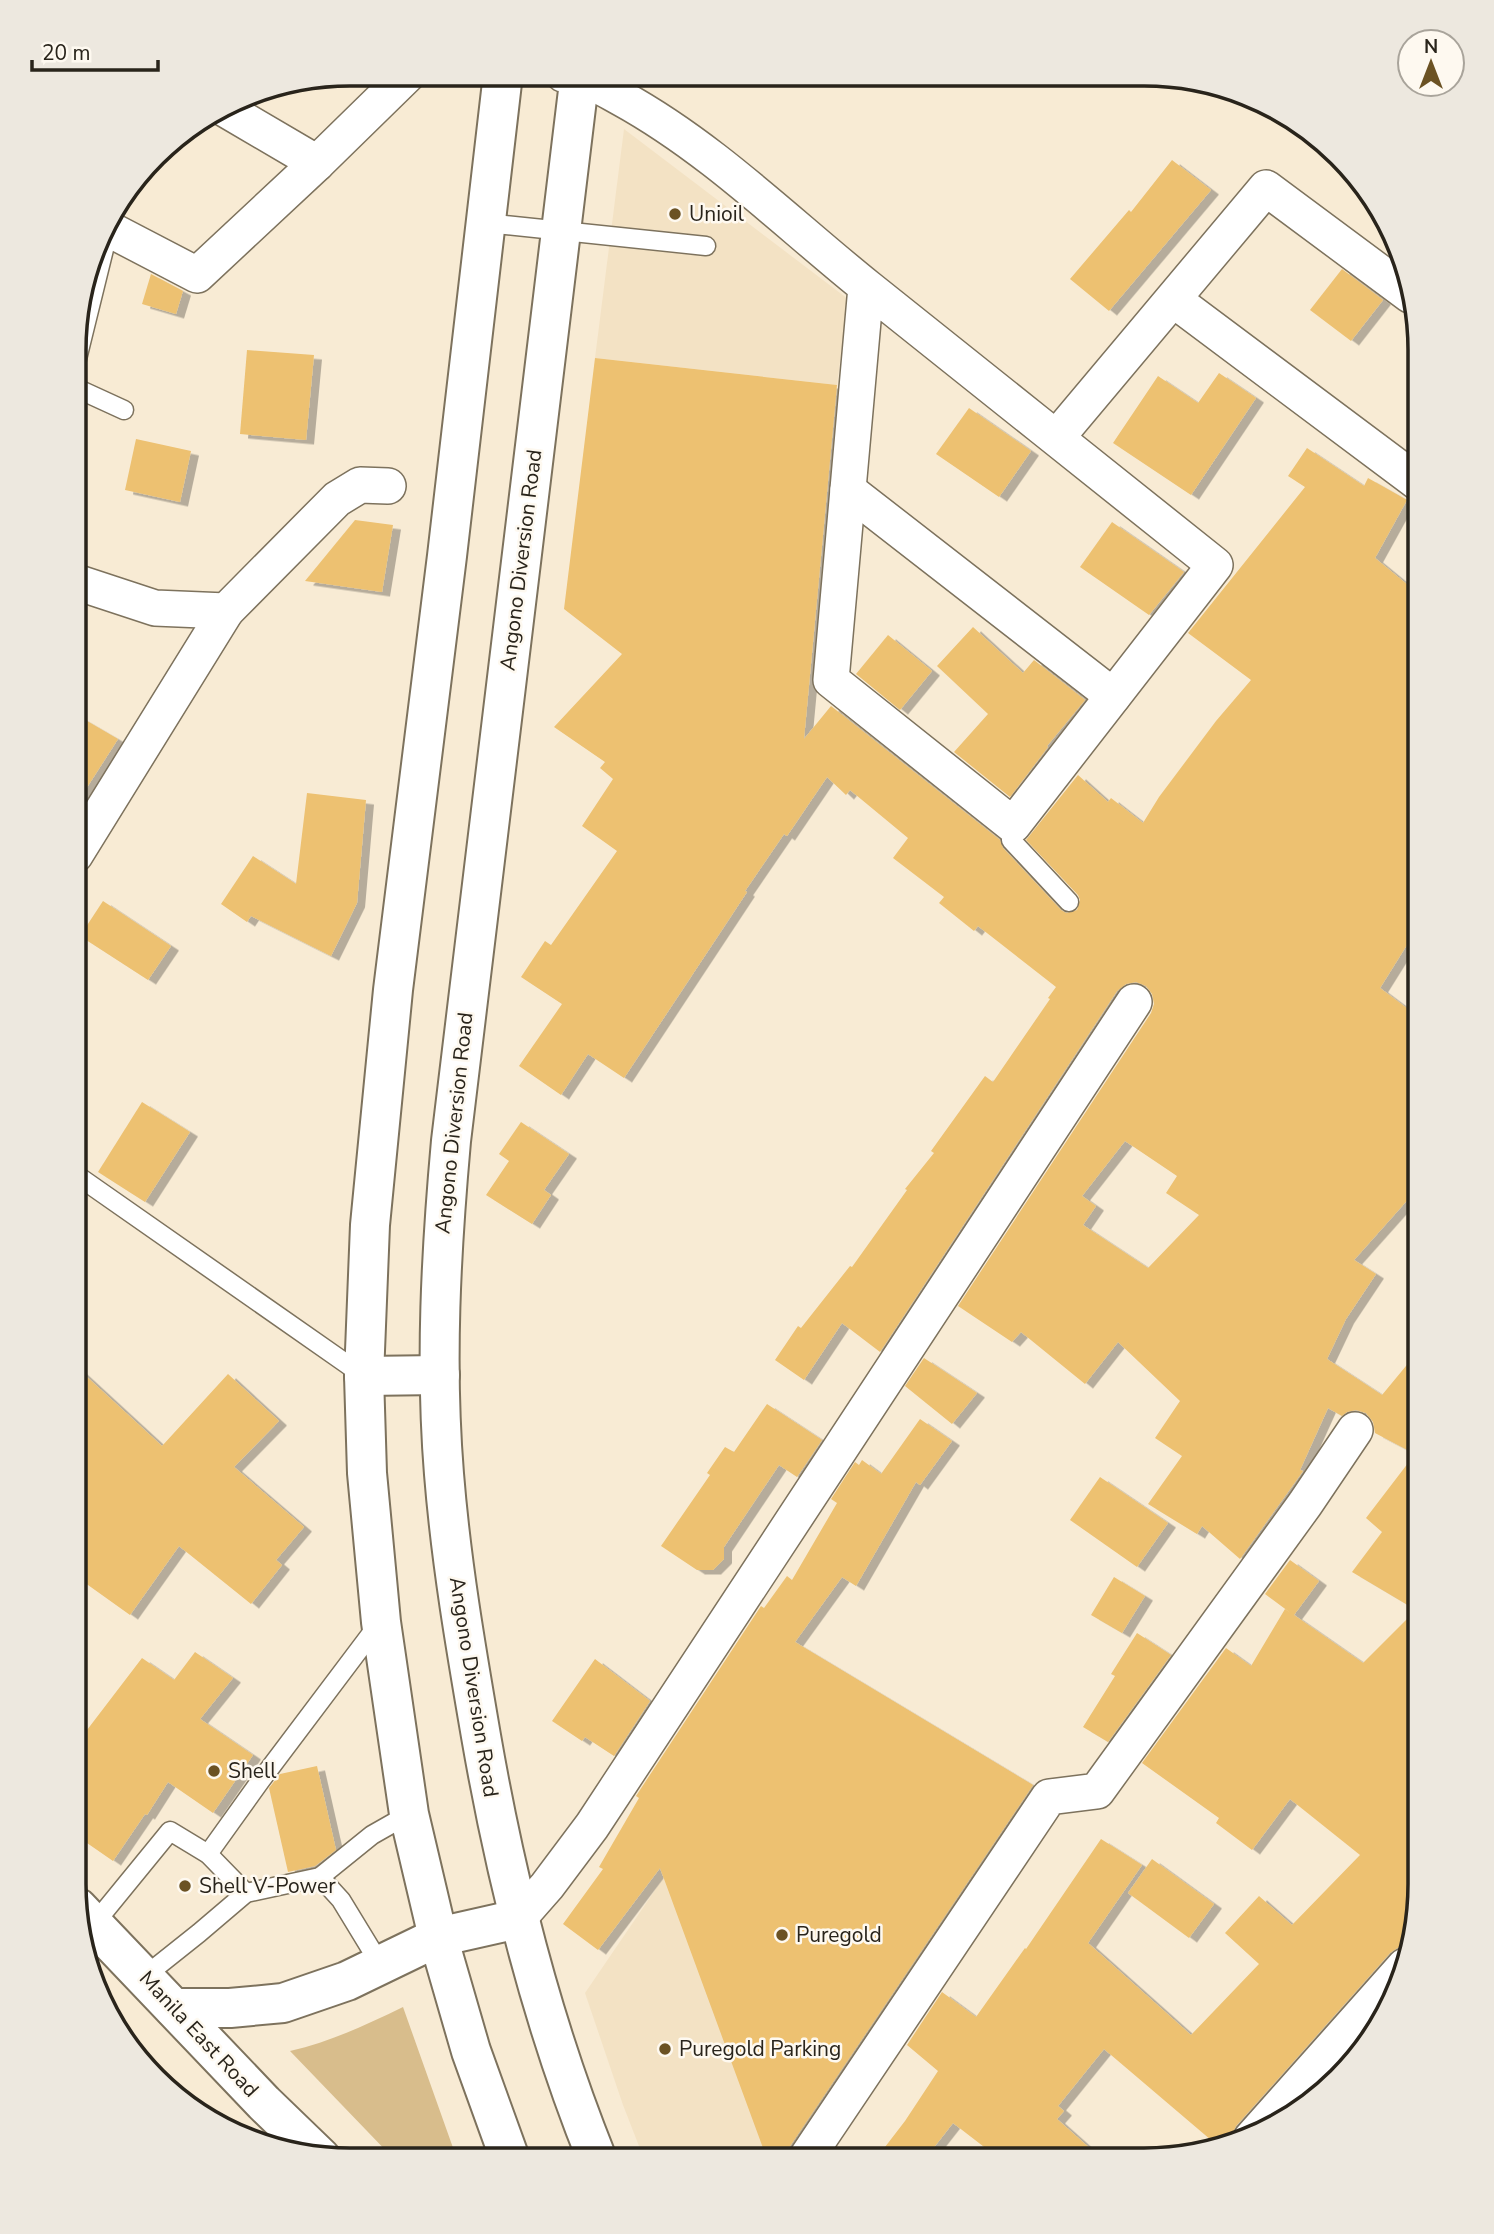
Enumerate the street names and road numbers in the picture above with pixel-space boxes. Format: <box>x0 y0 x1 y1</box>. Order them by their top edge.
street label: Angono Diversion Road <box>494 448 548 672</box>
street label: Angono Diversion Road <box>428 1011 480 1235</box>
street label: Angono Diversion Road <box>443 1575 505 1799</box>
street label: Manila East Road <box>133 1965 265 2103</box>

